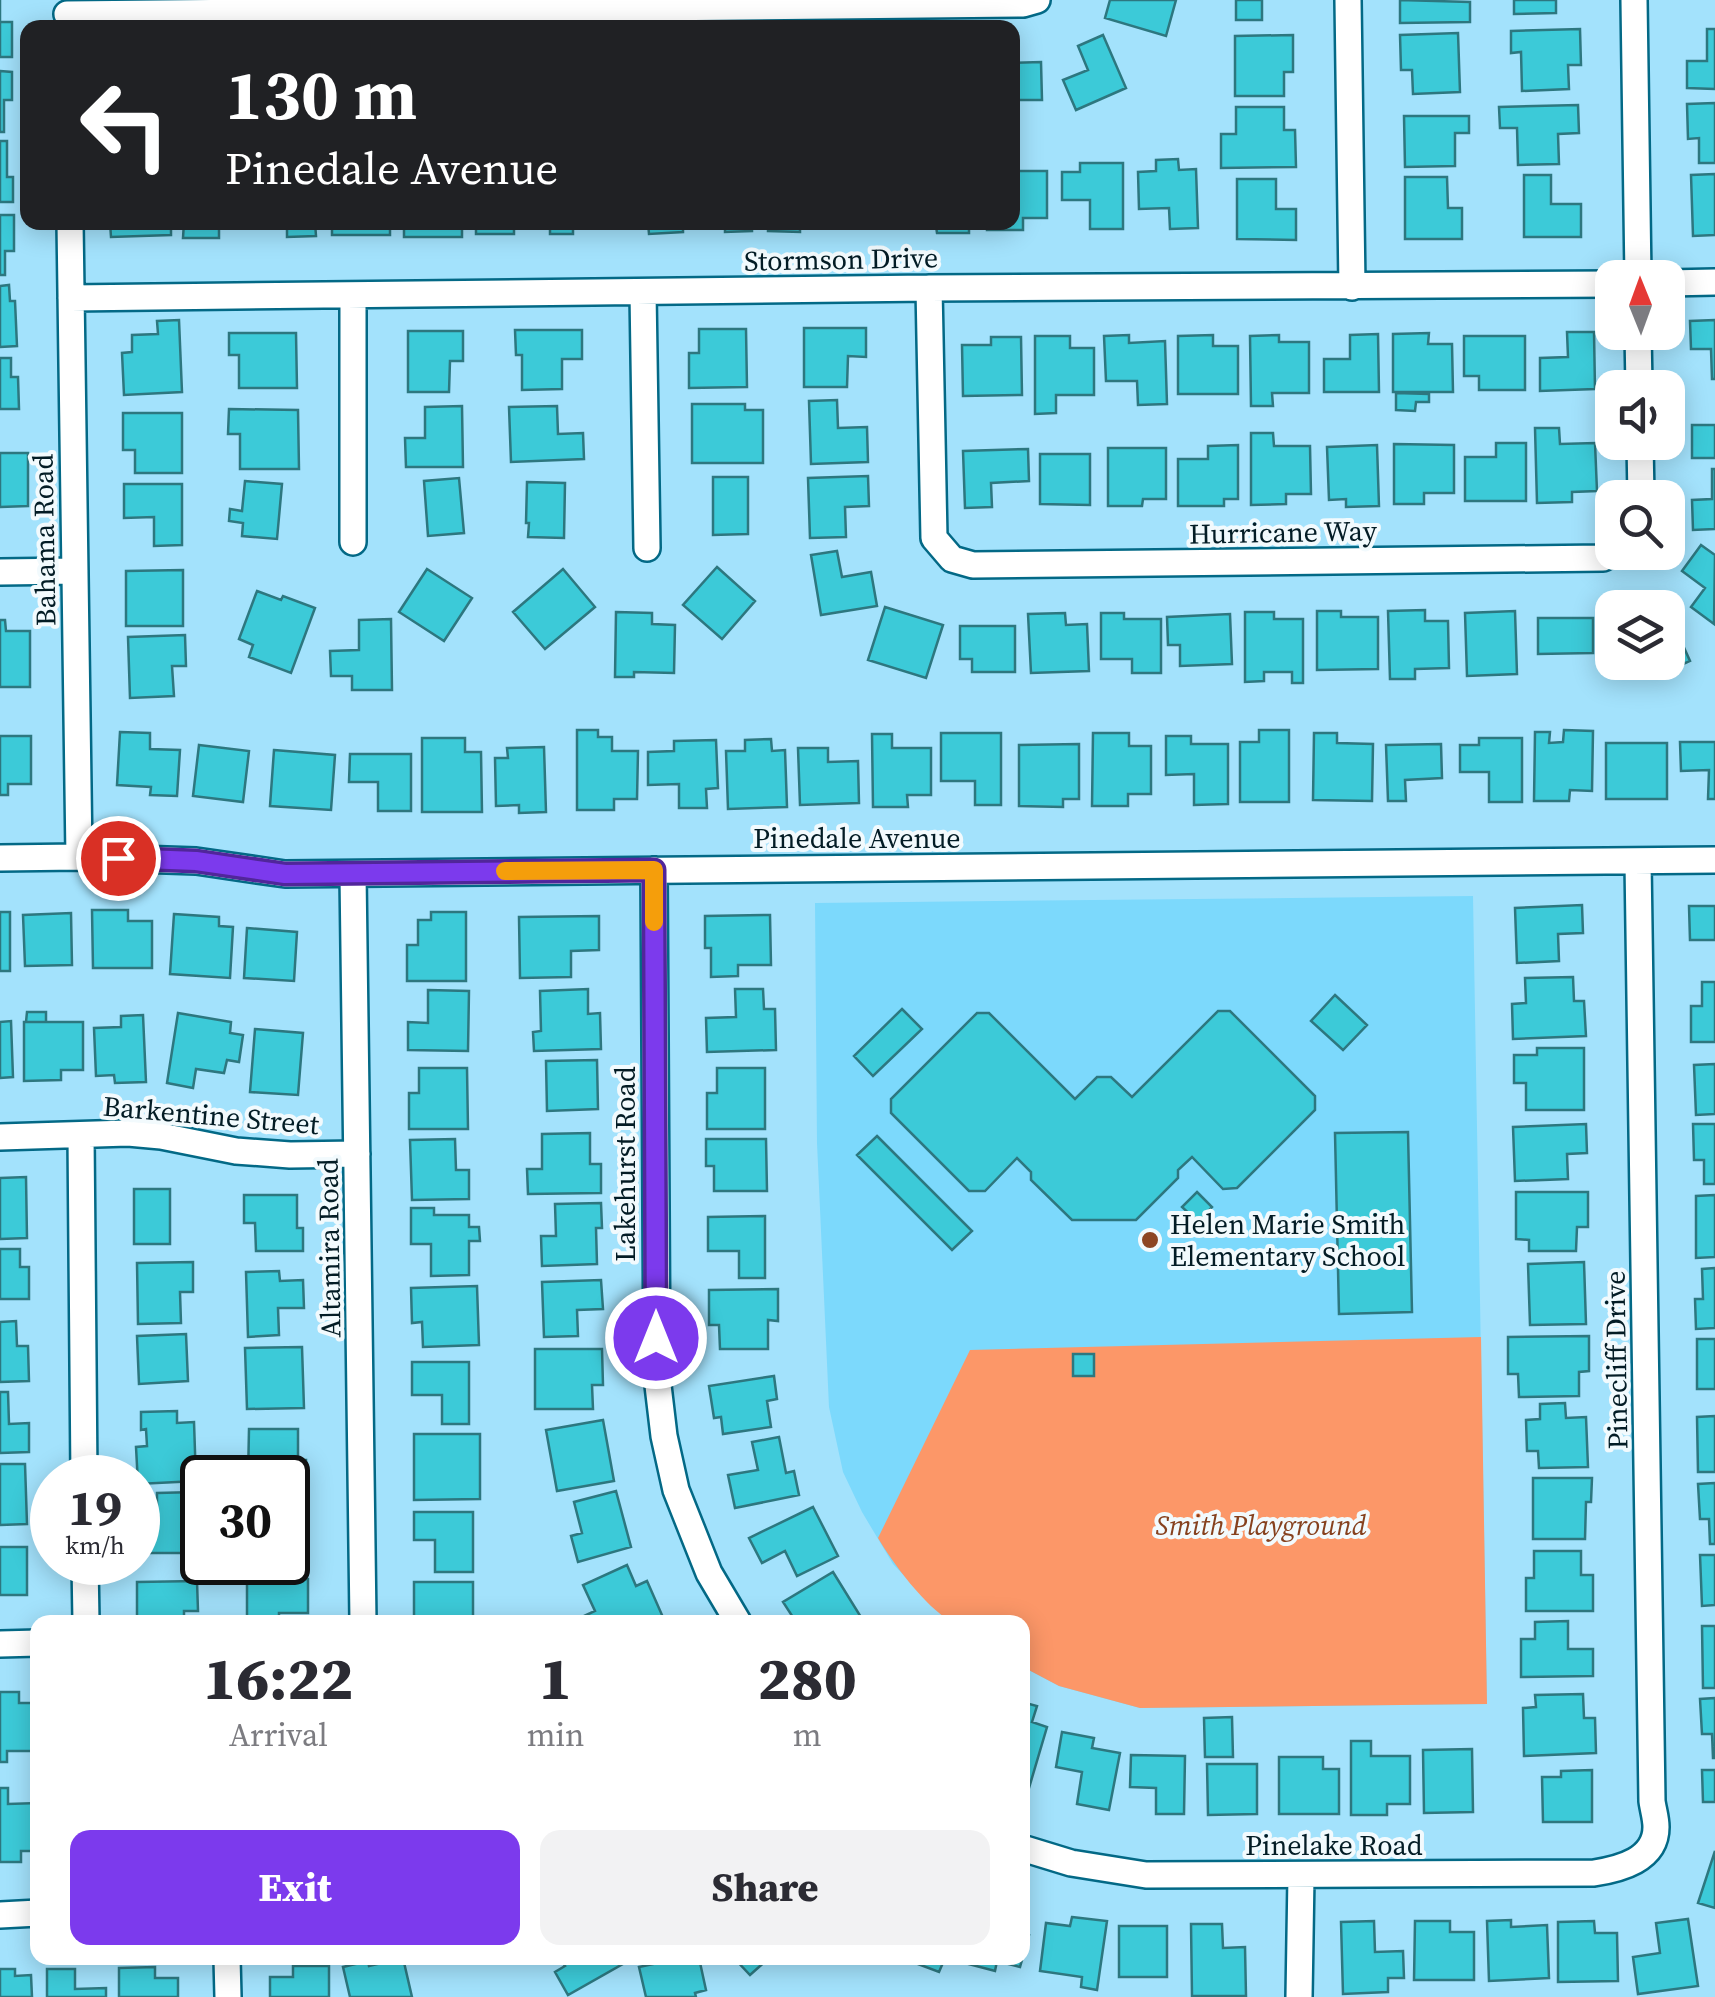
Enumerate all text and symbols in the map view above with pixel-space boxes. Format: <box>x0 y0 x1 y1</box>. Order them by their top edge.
text: 130 m <box>225 46 417 142</box>
icon: left <box>60 60 190 190</box>
text: Pinedale Avenue <box>225 137 558 199</box>
street label: Stormson Drive <box>744 238 938 280</box>
north arrow <box>1595 260 1685 350</box>
map controls <box>1595 260 1685 680</box>
button: sound <box>1595 370 1685 460</box>
street label: Bahama Road <box>23 453 65 626</box>
button: search <box>1595 480 1685 570</box>
street label: Hurricane Way <box>1189 511 1378 553</box>
button: layers <box>1595 590 1685 680</box>
pin <box>76 816 161 901</box>
street label: Pinedale Avenue <box>753 819 961 857</box>
icon: arrive <box>91 831 146 886</box>
street label: Lakehurst Road <box>606 1066 644 1262</box>
street label: Barkentine Street <box>101 1087 321 1143</box>
street label: Altamira Road <box>308 1158 350 1338</box>
place label: Helen Marie Smith Elementary School <box>1170 1205 1405 1275</box>
marker: Helen Marie Smith Elementary School <box>1139 1229 1161 1251</box>
street label: Pinecliff Drive <box>1595 1270 1637 1450</box>
position arrow <box>604 1286 708 1390</box>
speed limit sign: 30 <box>180 1455 310 1585</box>
text: 19 <box>68 1473 122 1542</box>
park label: Smith Playground <box>1156 1506 1367 1544</box>
text: km/h <box>65 1528 125 1562</box>
text: 16:22 <box>203 1637 353 1719</box>
text: 1 <box>539 1637 572 1719</box>
text: 280 <box>758 1637 857 1719</box>
text: Arrival <box>229 1713 328 1757</box>
text: min <box>527 1713 584 1757</box>
text: m <box>793 1713 822 1757</box>
street label: Pinelake Road <box>1245 1826 1423 1864</box>
button: Exit <box>70 1830 520 1945</box>
button: Share <box>540 1830 990 1945</box>

